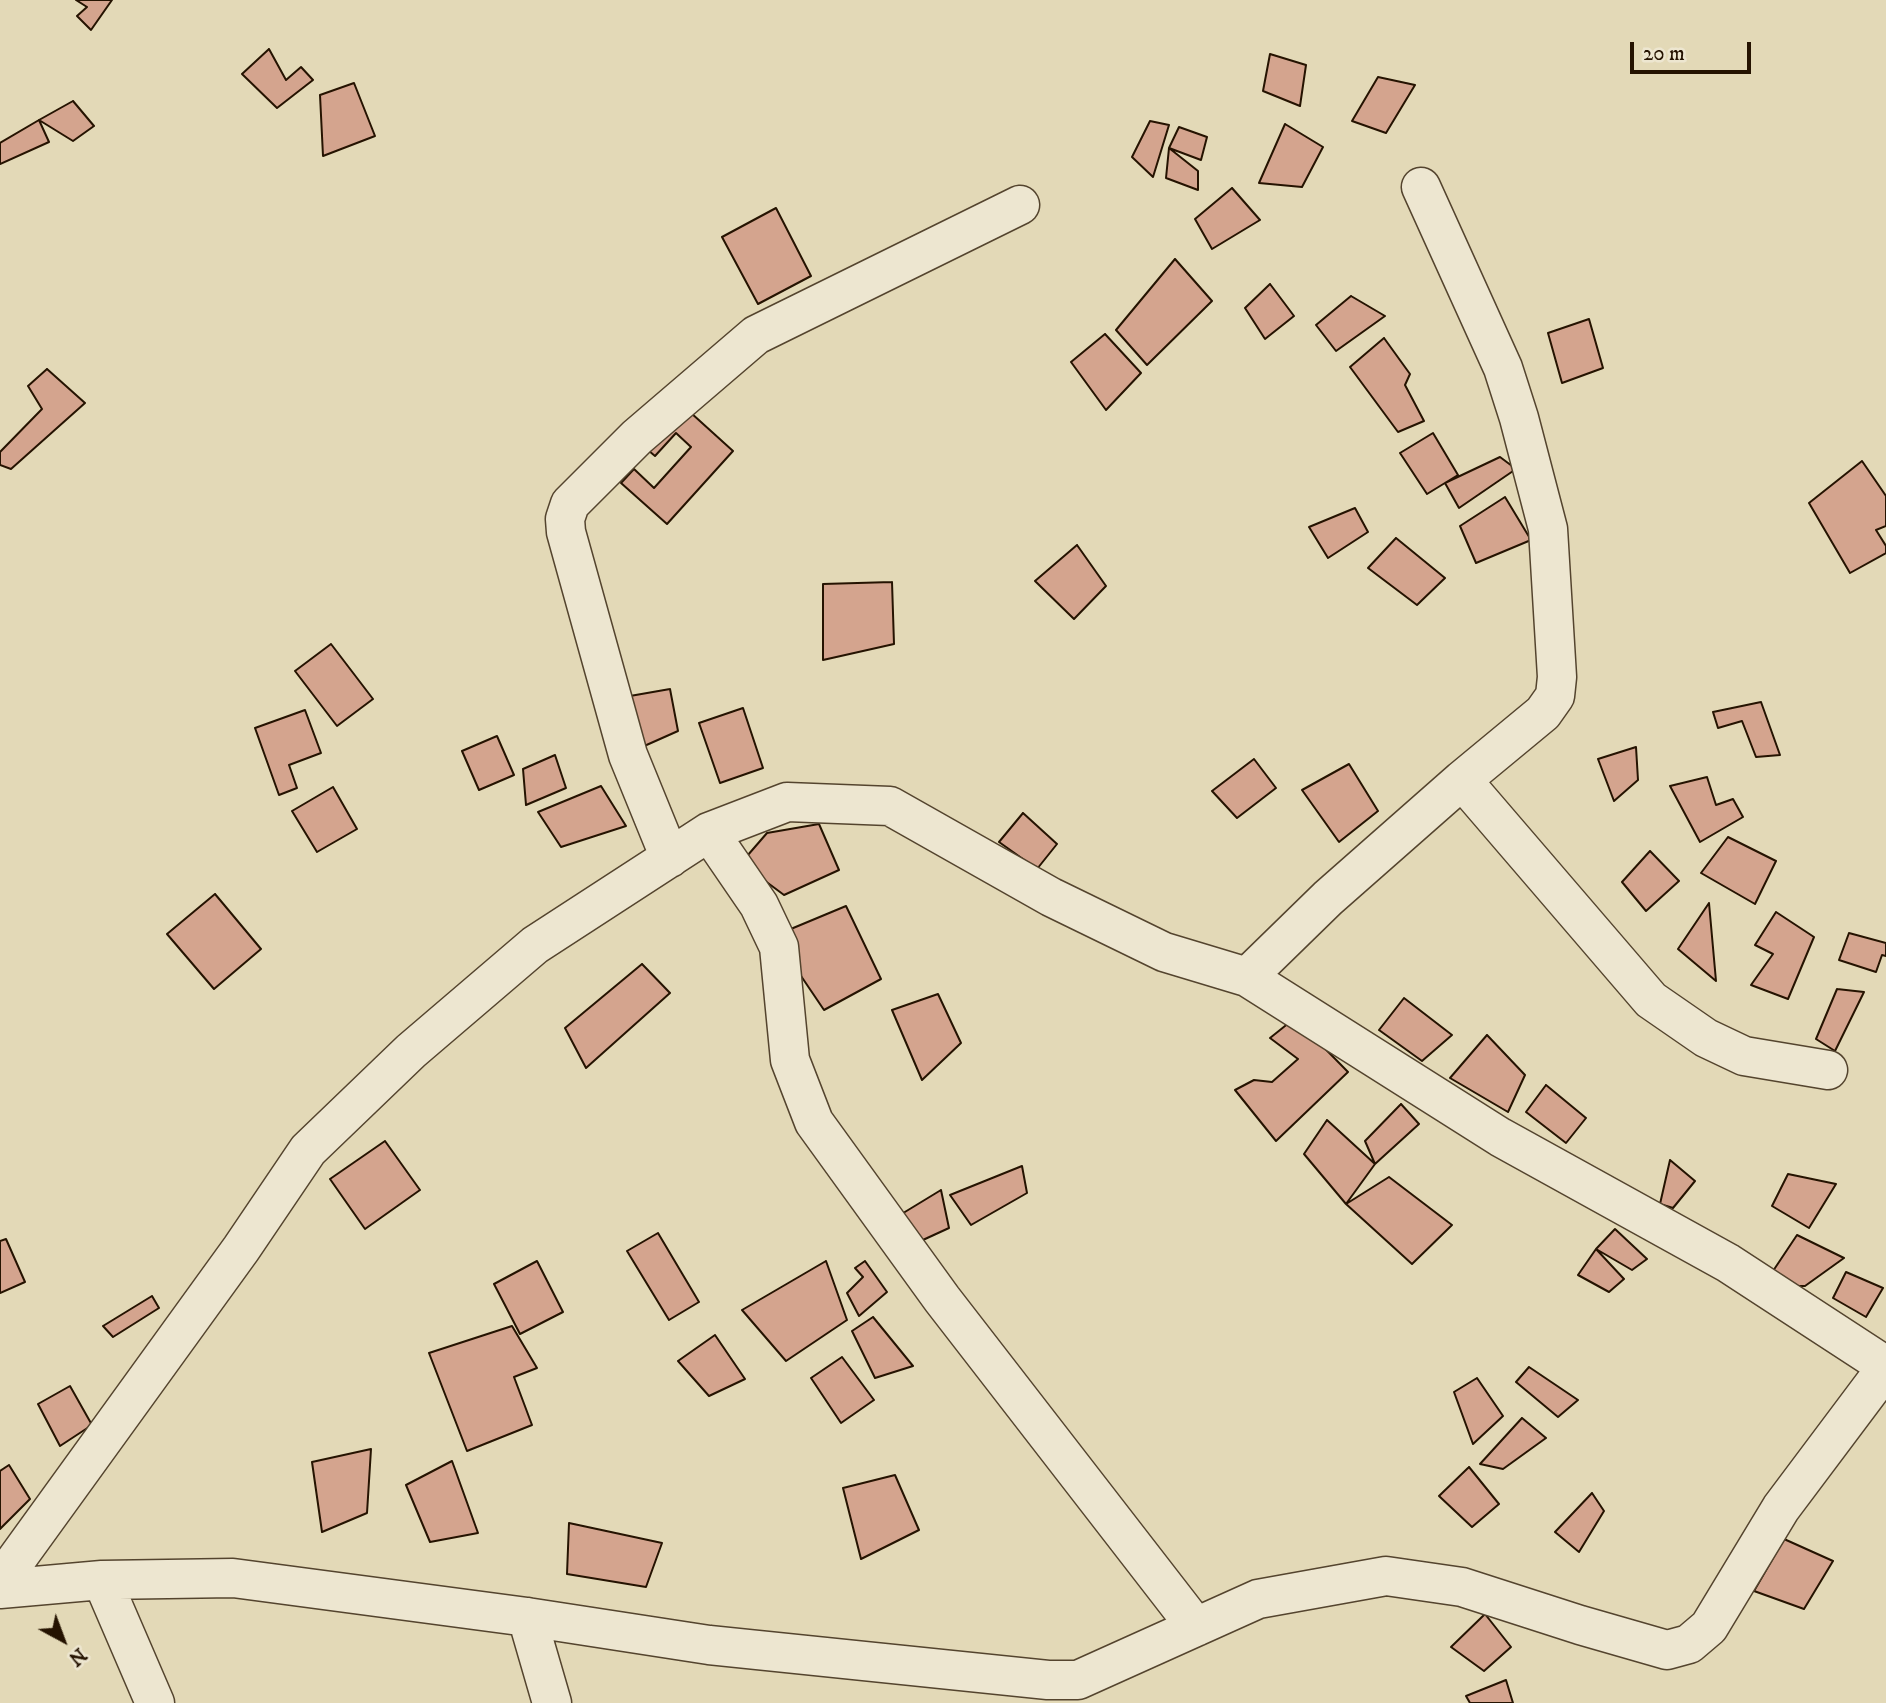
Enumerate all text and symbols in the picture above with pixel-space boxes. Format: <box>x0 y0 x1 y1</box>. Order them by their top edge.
scale bar <box>1634 28 1755 72</box>
text: 20 m <box>1643 41 1685 67</box>
north arrow <box>28 1605 98 1675</box>
text: N <box>64 1642 91 1670</box>

